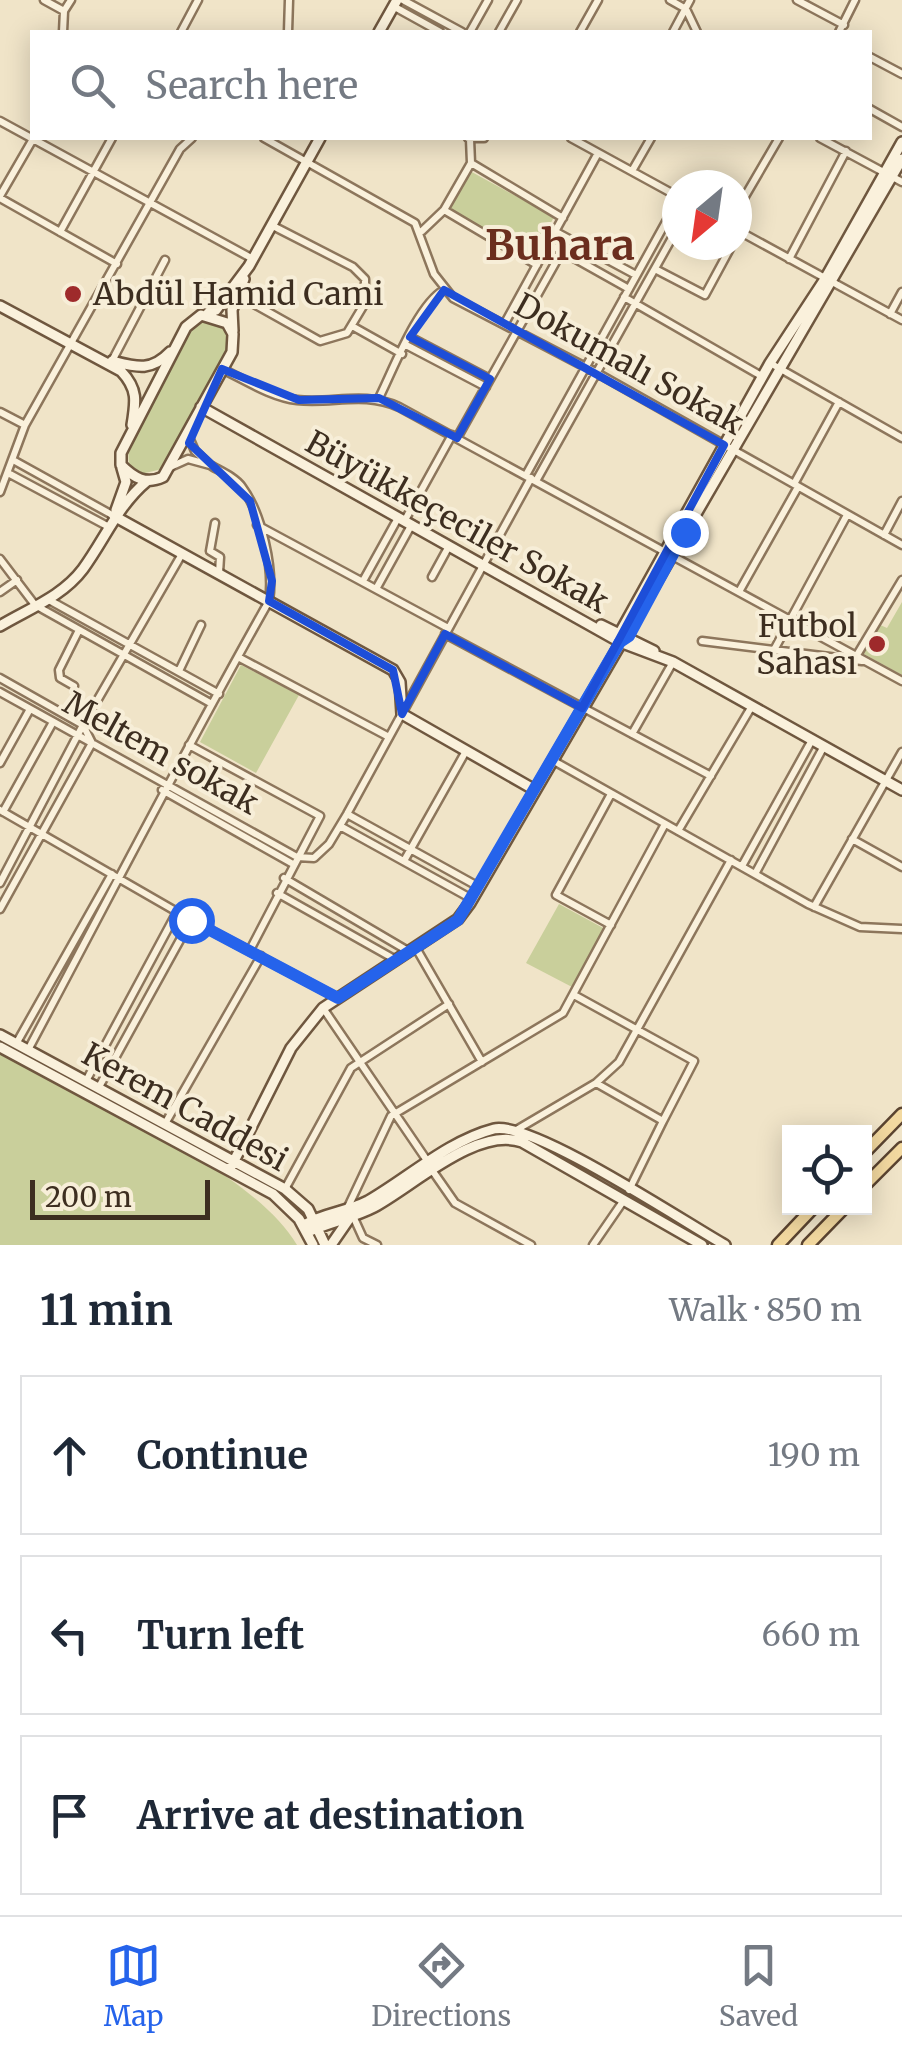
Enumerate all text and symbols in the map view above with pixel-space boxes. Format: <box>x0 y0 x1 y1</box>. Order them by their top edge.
search box <box>30 30 872 140</box>
icon: search <box>65 58 120 113</box>
text: Search here <box>145 62 358 109</box>
north arrow <box>662 170 752 260</box>
district label: Buhara <box>485 219 635 271</box>
place label: Abdül Hamid Cami <box>92 274 384 314</box>
marker: Abdül Hamid Cami <box>62 283 84 305</box>
street label: Dokumalı Sokak <box>508 285 751 444</box>
street label: Büyükkeçeciler Sokak <box>299 422 616 622</box>
route end <box>663 510 709 556</box>
place label: Futbol Sahası <box>756 606 857 683</box>
marker: Futbol Sahası <box>866 633 888 655</box>
street label: Meltem sokak <box>56 683 266 823</box>
route start <box>169 898 215 944</box>
street label: Kerem Caddesi <box>75 1034 295 1180</box>
map controls <box>782 1125 872 1215</box>
button: locate <box>782 1125 872 1215</box>
scale bar <box>30 1175 210 1220</box>
text: 200 m <box>45 1179 132 1215</box>
text: 11 min <box>40 1284 173 1336</box>
text: Walk · 850 m <box>669 1290 862 1330</box>
icon: ahead <box>42 1428 97 1483</box>
text: Continue <box>137 1432 308 1479</box>
text: 190 m <box>768 1435 860 1475</box>
icon: left <box>42 1608 97 1663</box>
text: Turn left <box>137 1612 304 1659</box>
text: 660 m <box>761 1615 860 1655</box>
icon: arrive <box>42 1788 97 1843</box>
text: Arrive at destination <box>137 1792 524 1839</box>
tab: Map <box>104 1938 164 2034</box>
tab: Directions <box>371 1938 511 2034</box>
tab: Saved <box>719 1938 798 2034</box>

